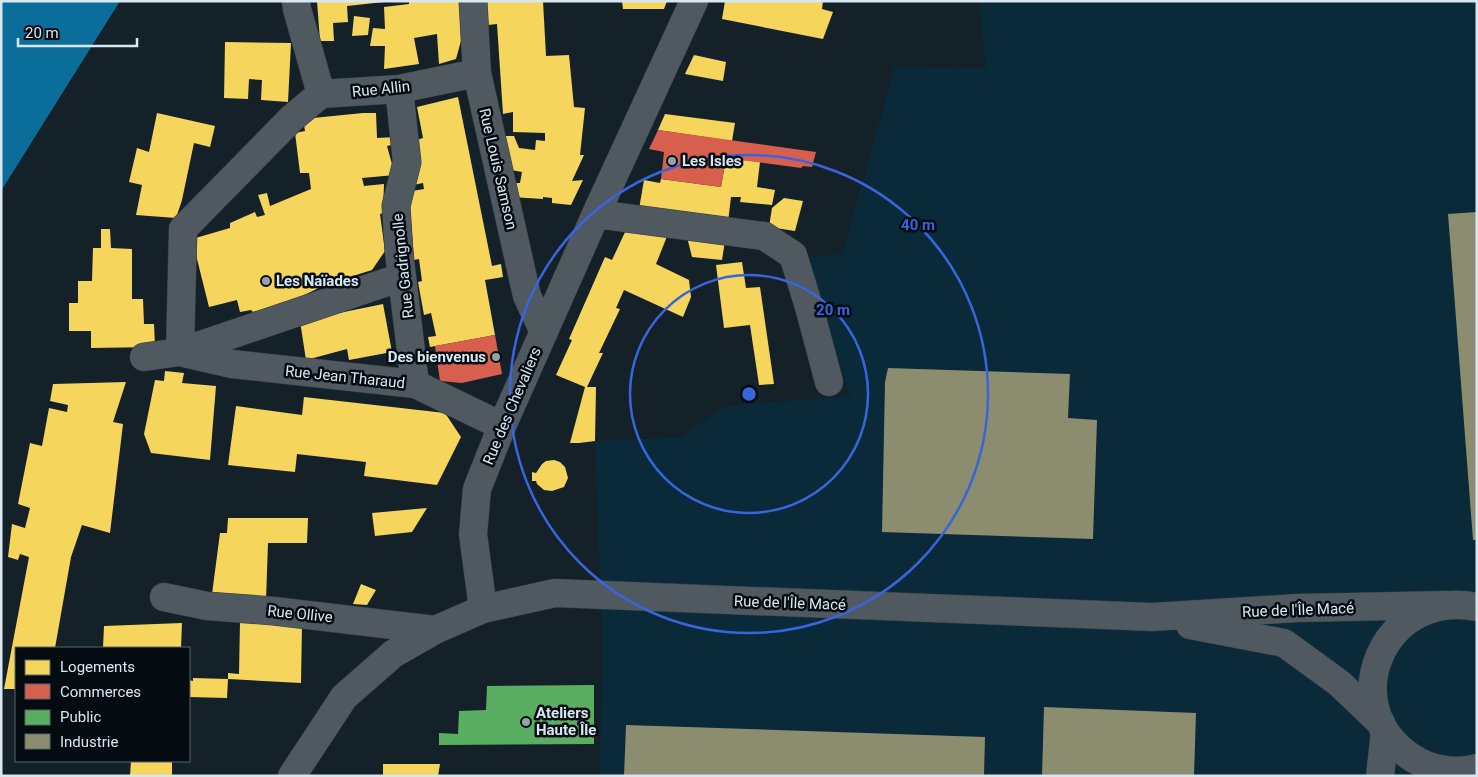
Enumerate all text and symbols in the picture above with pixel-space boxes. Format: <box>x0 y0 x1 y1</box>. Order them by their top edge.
scale bar <box>18 15 136 47</box>
text: 20 m <box>25 24 59 42</box>
street label: Rue Allin <box>351 77 411 101</box>
street label: Rue Louis Samson <box>475 107 521 231</box>
place label: Les Isles <box>682 152 742 170</box>
marker: Les Isles <box>666 155 678 167</box>
street label: Rue Gadrignolle <box>389 213 417 319</box>
text: 40 m <box>901 216 935 234</box>
place label: Les Naïades <box>276 272 359 290</box>
marker: Les Naïades <box>260 275 272 287</box>
text: 20 m <box>816 301 850 319</box>
street label: Rue des Chevaliers <box>479 344 545 468</box>
place label: Des bienvenus <box>388 348 486 366</box>
marker: Des bienvenus <box>490 351 502 363</box>
street label: Rue Jean Tharaud <box>284 362 406 392</box>
centre of rings <box>740 385 758 403</box>
street label: Rue de l'Île Macé <box>734 592 846 614</box>
street label: Rue de l'Île Macé <box>1242 599 1354 621</box>
street label: Rue Ollive <box>266 602 334 626</box>
legend <box>15 647 190 762</box>
text: Logements <box>60 658 135 676</box>
text: Commerces <box>60 683 141 701</box>
place label: Ateliers Haute Île <box>536 704 596 739</box>
text: Public <box>60 708 101 726</box>
marker: Ateliers Haute Île <box>520 716 532 728</box>
text: Industrie <box>60 733 118 751</box>

